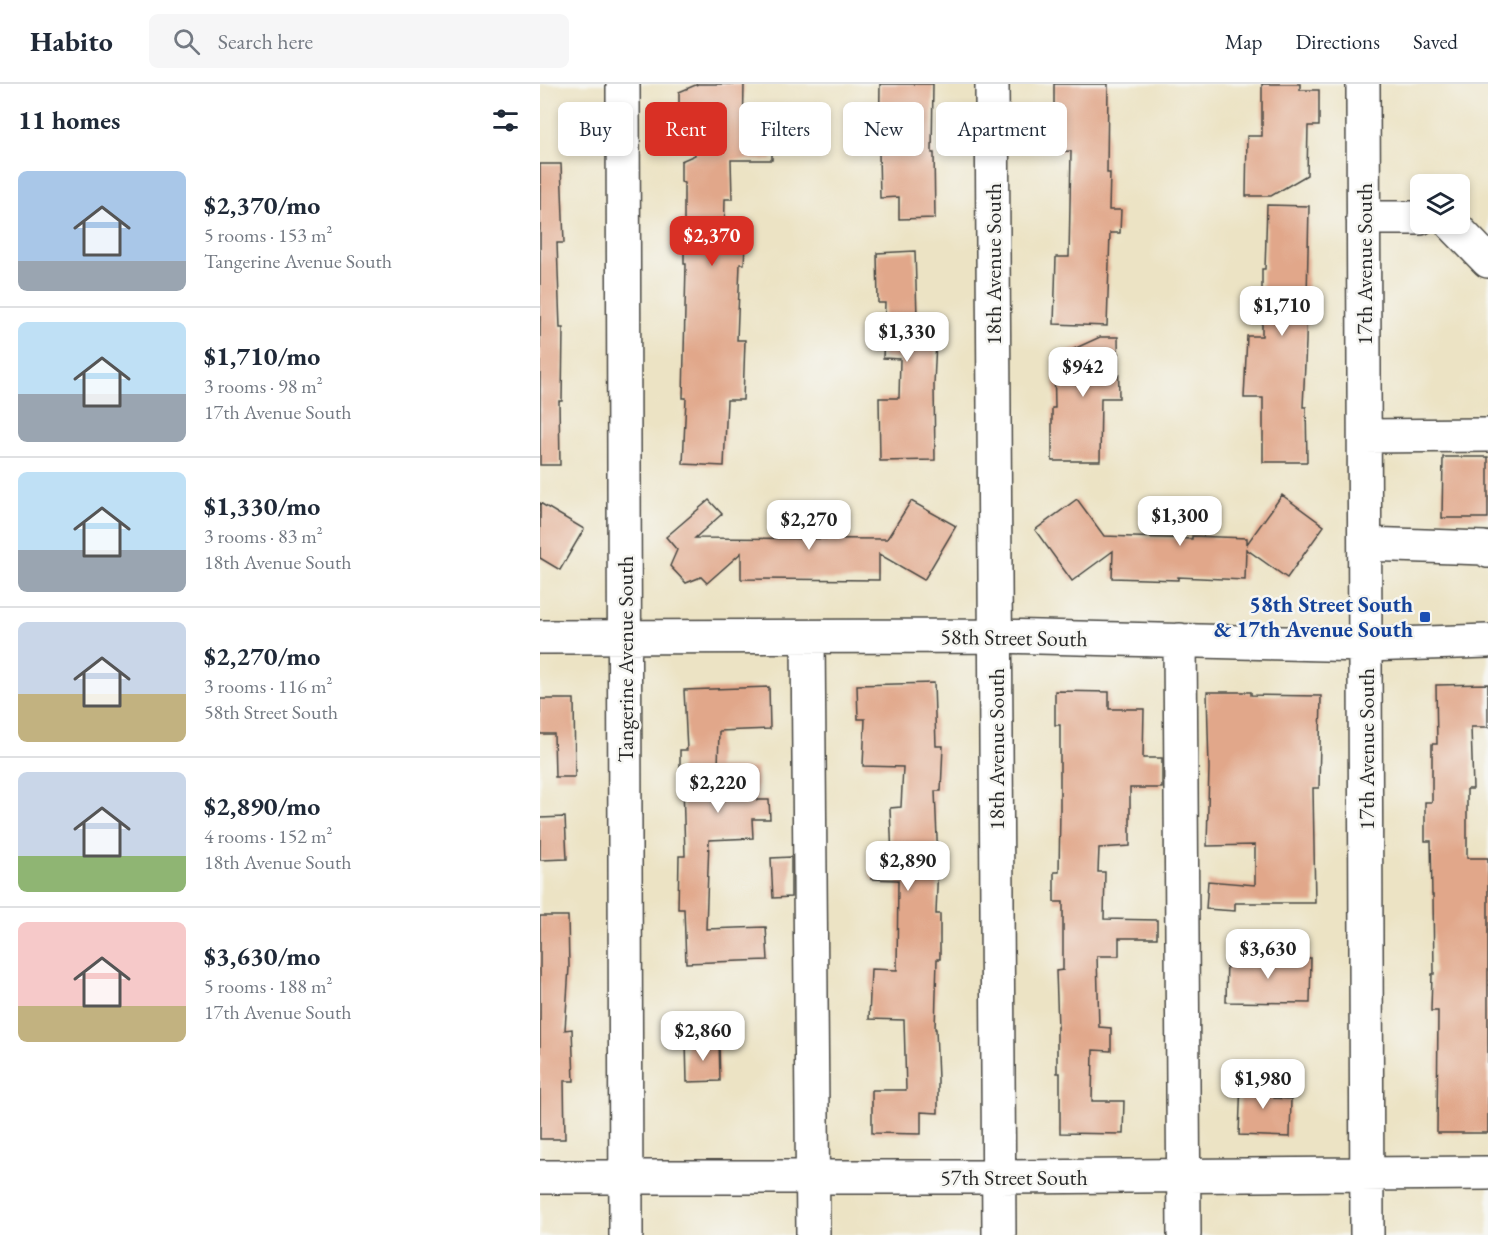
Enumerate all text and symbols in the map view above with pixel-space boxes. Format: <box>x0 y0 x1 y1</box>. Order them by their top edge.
search box <box>149 14 569 68</box>
text: Habito <box>30 23 113 59</box>
icon: search <box>170 25 203 58</box>
text: Search here <box>218 27 313 56</box>
text: Map <box>1225 28 1262 55</box>
text: Directions <box>1295 28 1380 55</box>
text: Saved <box>1413 28 1458 55</box>
chip: Buy <box>558 102 633 156</box>
chip: Rent <box>645 102 727 156</box>
chip: Filters <box>739 102 831 156</box>
chip: New <box>843 102 924 156</box>
chip: Apartment <box>936 102 1067 156</box>
text: 11 homes <box>18 103 120 137</box>
icon: filters <box>489 104 522 137</box>
map controls <box>1410 174 1470 234</box>
button: layers <box>1410 174 1470 234</box>
street label: 18th Avenue South <box>979 183 1008 345</box>
street label: 17th Avenue South <box>1350 183 1379 345</box>
text: $2,370/mo <box>204 188 320 222</box>
icon: home <box>66 195 138 267</box>
pin: $2,370 <box>663 216 761 267</box>
text: 5 rooms · 153 m² <box>204 222 332 248</box>
text: $2,370 <box>684 222 740 248</box>
text: Tangerine Avenue South <box>204 248 392 274</box>
pin: $1,710 <box>1233 286 1331 337</box>
text: $1,710 <box>1254 292 1310 318</box>
pin: $1,330 <box>858 312 956 363</box>
text: $1,330 <box>879 318 935 344</box>
text: $1,710/mo <box>204 339 320 373</box>
icon: home <box>66 346 138 418</box>
pin: $942 <box>1047 347 1119 398</box>
text: $942 <box>1063 353 1103 379</box>
text: 3 rooms · 98 m² <box>204 373 323 399</box>
text: 17th Avenue South <box>204 399 352 425</box>
text: $1,330/mo <box>204 489 320 523</box>
icon: home <box>66 496 138 568</box>
pin: $1,300 <box>1131 496 1229 547</box>
pin: $2,270 <box>760 500 858 551</box>
text: $1,300 <box>1152 502 1208 528</box>
text: $2,270 <box>781 506 837 532</box>
text: 3 rooms · 83 m² <box>204 523 323 549</box>
text: 18th Avenue South <box>204 549 352 575</box>
street label: Tangerine Avenue South <box>611 556 640 762</box>
place label: 58th Street South & 17th Avenue South <box>1214 590 1413 644</box>
marker: 58th Street South & 17th Avenue South <box>1418 610 1432 624</box>
street label: 58th Street South <box>940 622 1088 653</box>
text: $2,270/mo <box>204 639 320 673</box>
icon: home <box>66 646 138 718</box>
street label: 18th Avenue South <box>982 668 1011 830</box>
street label: 17th Avenue South <box>1352 668 1381 830</box>
text: 3 rooms · 116 m² <box>204 673 332 699</box>
text: 58th Street South <box>204 699 338 725</box>
pin: $2,220 <box>669 763 767 814</box>
text: $2,220 <box>690 769 746 795</box>
text: $2,890/mo <box>204 789 320 823</box>
icon: home <box>66 796 138 868</box>
text: 4 rooms · 152 m² <box>204 823 332 849</box>
pin: $2,890 <box>859 841 957 892</box>
text: $2,890 <box>880 847 936 873</box>
text: 18th Avenue South <box>204 849 352 875</box>
pin: $3,630 <box>1219 929 1317 980</box>
text: $3,630 <box>1240 935 1296 961</box>
text: $3,630/mo <box>204 939 320 973</box>
icon: home <box>66 946 138 1018</box>
text: 5 rooms · 188 m² <box>204 973 332 999</box>
text: 17th Avenue South <box>204 999 352 1025</box>
pin: $2,860 <box>654 1011 752 1062</box>
text: $2,860 <box>675 1017 731 1043</box>
pin: $1,980 <box>1214 1059 1312 1110</box>
text: $1,980 <box>1235 1065 1291 1091</box>
street label: 57th Street South <box>940 1163 1088 1192</box>

